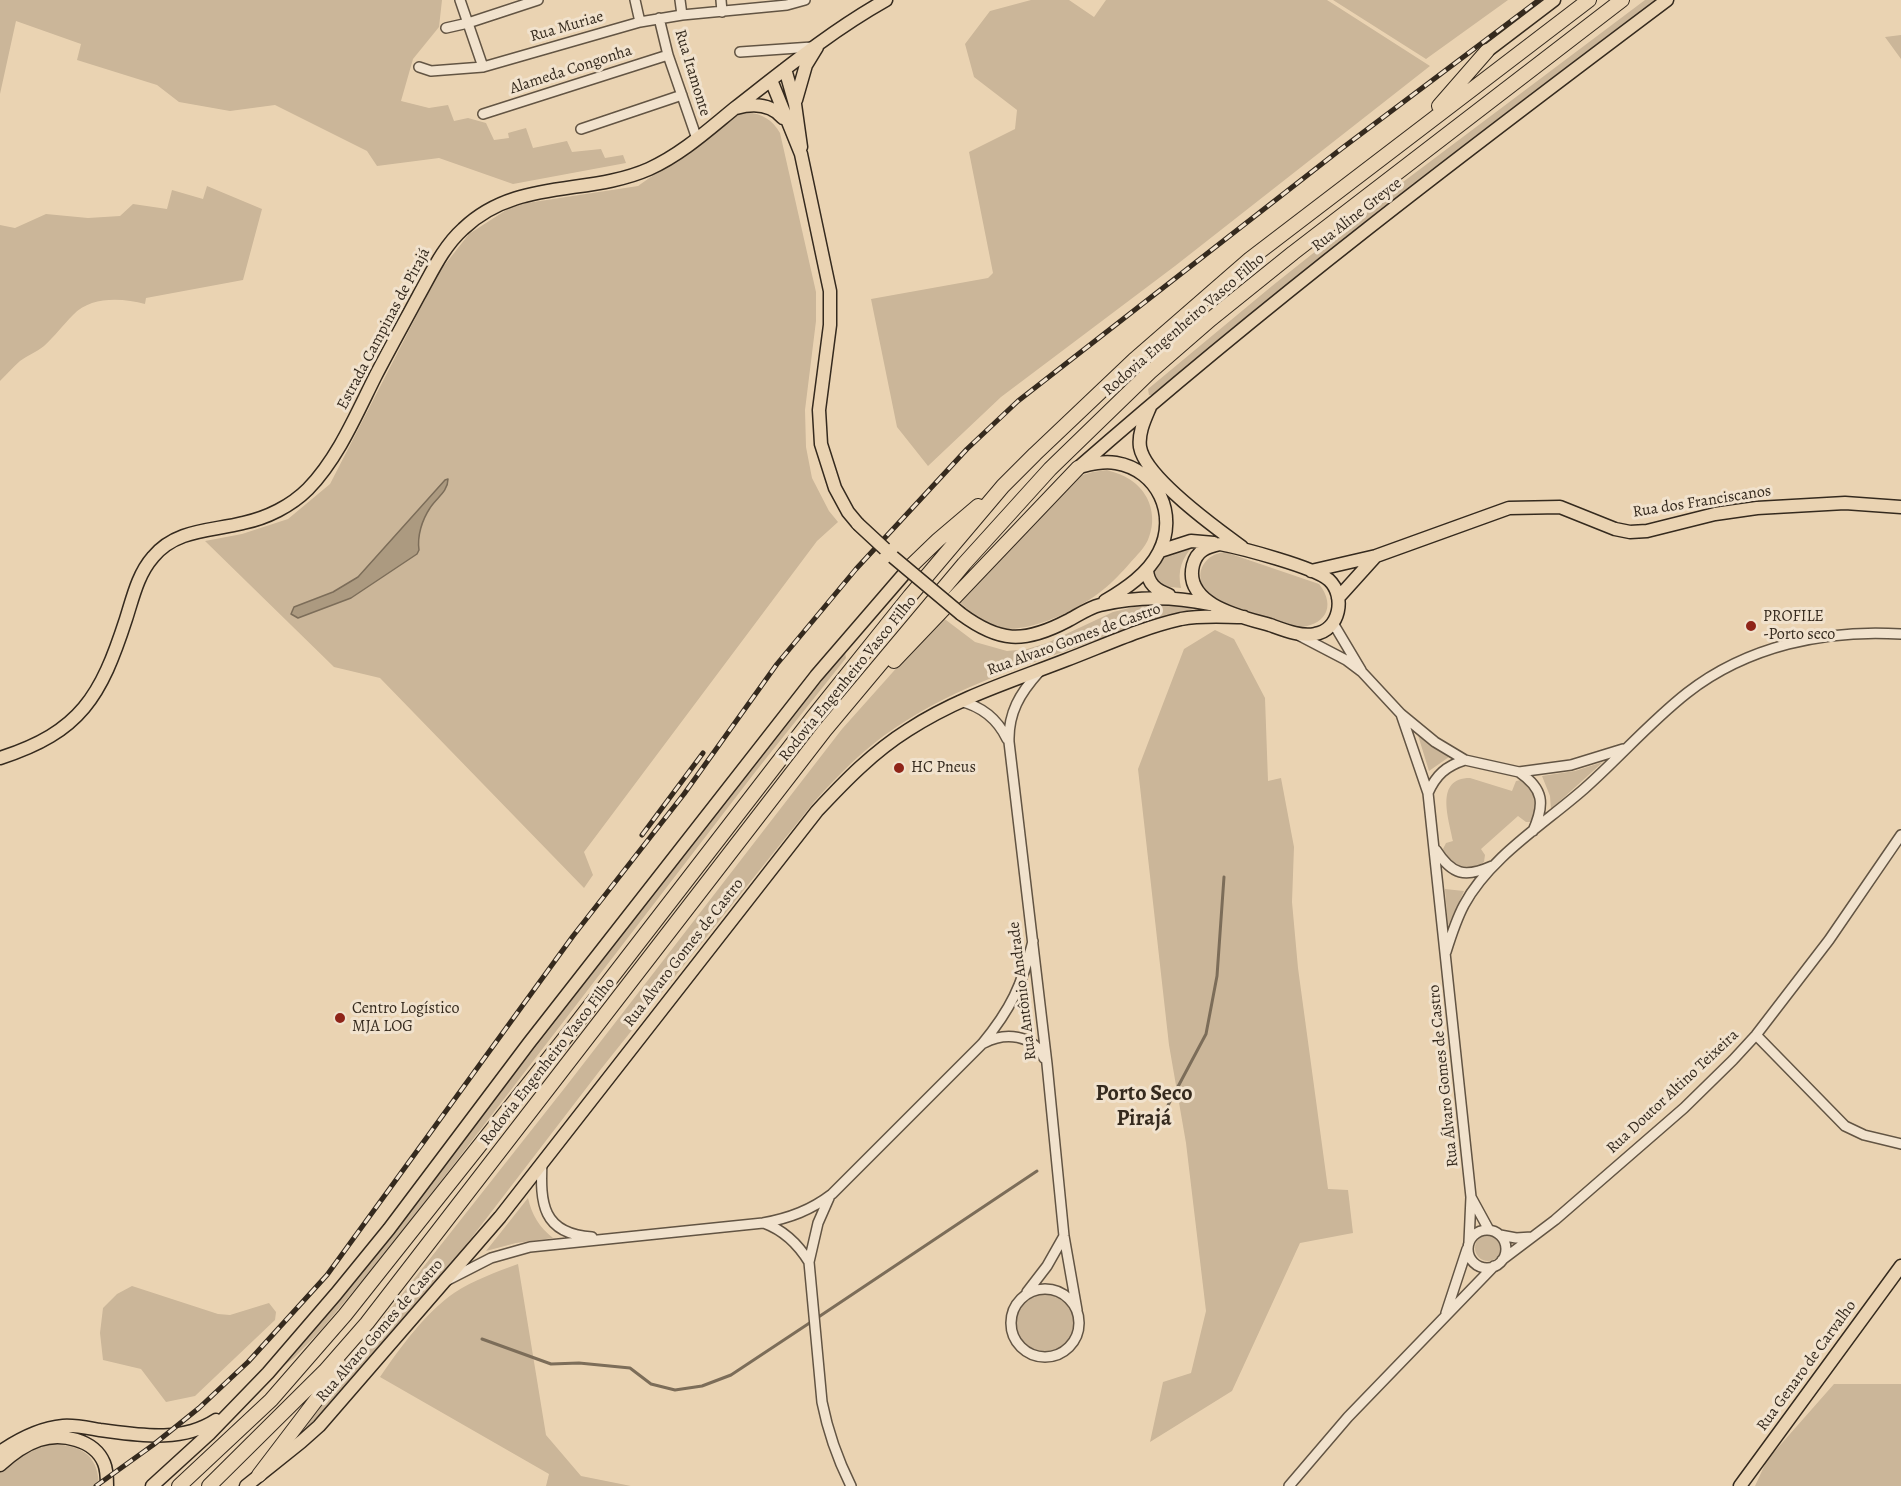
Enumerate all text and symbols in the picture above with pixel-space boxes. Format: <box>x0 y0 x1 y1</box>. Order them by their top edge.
street label: Rua Muriae <box>528 7 606 47</box>
street label: Rua Itamonte <box>670 27 714 119</box>
street label: Alameda Congonha <box>508 41 634 99</box>
street label: Rua Aline Greyce <box>1308 174 1406 256</box>
street label: Estrada Campinas de Pirajá <box>333 245 435 413</box>
street label: Rodovia Engenheiro Vasco Filho <box>1099 250 1269 400</box>
street label: Rua dos Franciscanos <box>1631 482 1773 522</box>
street label: Rodovia Engenheiro Vasco Filho <box>775 592 921 766</box>
street label: Rua Alvaro Gomes de Castro <box>985 600 1163 680</box>
place label: PROFILE -Porto seco <box>1763 607 1835 645</box>
marker: PROFILE -Porto seco <box>1744 619 1758 633</box>
place label: HC Pneus <box>911 758 976 778</box>
marker: HC Pneus <box>892 761 906 775</box>
street label: Rua Alvaro Gomes de Castro <box>620 875 748 1031</box>
street label: Rua Antônio Andrade <box>1005 921 1041 1061</box>
street label: Rodovia Engenheiro Vasco Filho <box>476 974 620 1150</box>
street label: Rua Álvaro Gomes de Castro <box>1425 984 1463 1168</box>
place label: Centro Logístico MJA LOG <box>352 999 459 1037</box>
marker: Centro Logístico MJA LOG <box>333 1011 347 1025</box>
street label: Rua Doutor Altino Teixeira <box>1603 1026 1743 1158</box>
district label: Porto Seco Pirajá <box>1096 1082 1192 1134</box>
street label: Rua Alvaro Gomes de Castro <box>313 1256 447 1406</box>
street label: Rua Genaro de Carvalho <box>1753 1297 1861 1435</box>

